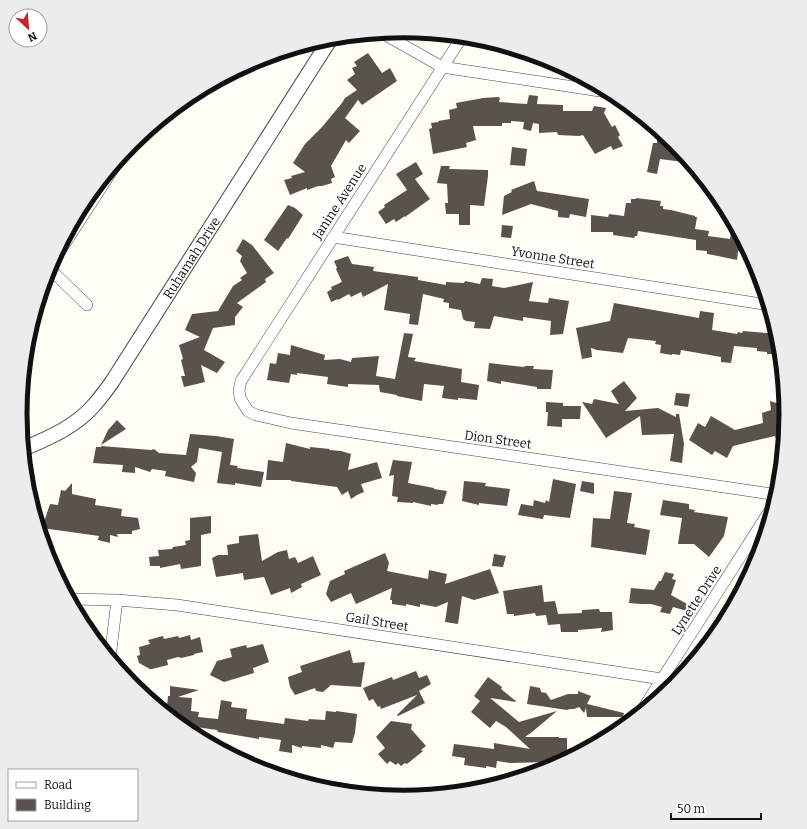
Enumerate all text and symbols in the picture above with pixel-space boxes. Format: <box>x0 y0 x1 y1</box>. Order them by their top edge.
north arrow <box>8 8 48 48</box>
text: N <box>25 29 39 44</box>
street label: Janine Avenue <box>309 161 369 243</box>
street label: Ruhamah Drive <box>160 214 223 302</box>
street label: Yvonne Street <box>510 243 596 272</box>
street label: Dion Street <box>463 427 533 452</box>
street label: Lynette Drive <box>668 563 724 638</box>
street label: Gail Street <box>344 609 410 634</box>
legend <box>8 769 138 821</box>
text: Road <box>44 778 72 792</box>
scale bar <box>671 795 761 821</box>
text: Building <box>44 798 91 812</box>
text: 50 m <box>677 802 706 816</box>

